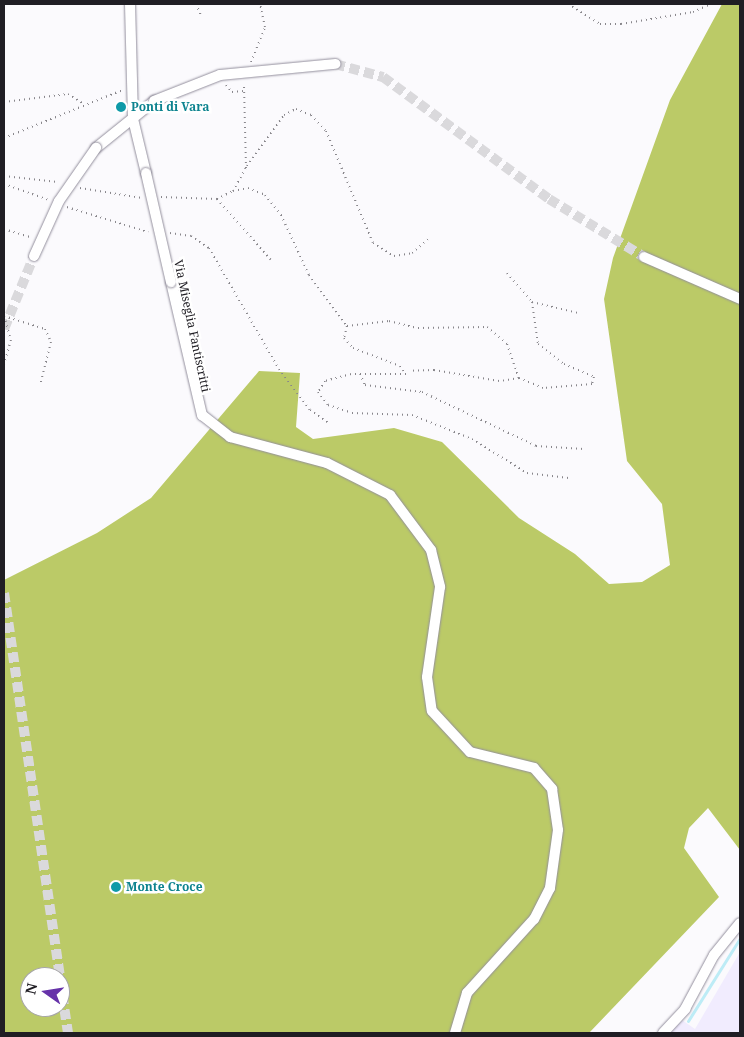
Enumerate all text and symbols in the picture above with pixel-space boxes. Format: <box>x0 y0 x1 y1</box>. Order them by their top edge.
place label: Ponti di Vara <box>131 100 209 114</box>
marker: Ponti di Vara <box>115 101 127 113</box>
street label: Via Miseglia Fantiscritti <box>171 259 213 393</box>
place label: Monte Croce <box>126 880 202 894</box>
marker: Monte Croce <box>110 881 122 893</box>
north arrow <box>20 967 70 1017</box>
text: N <box>20 981 41 996</box>

